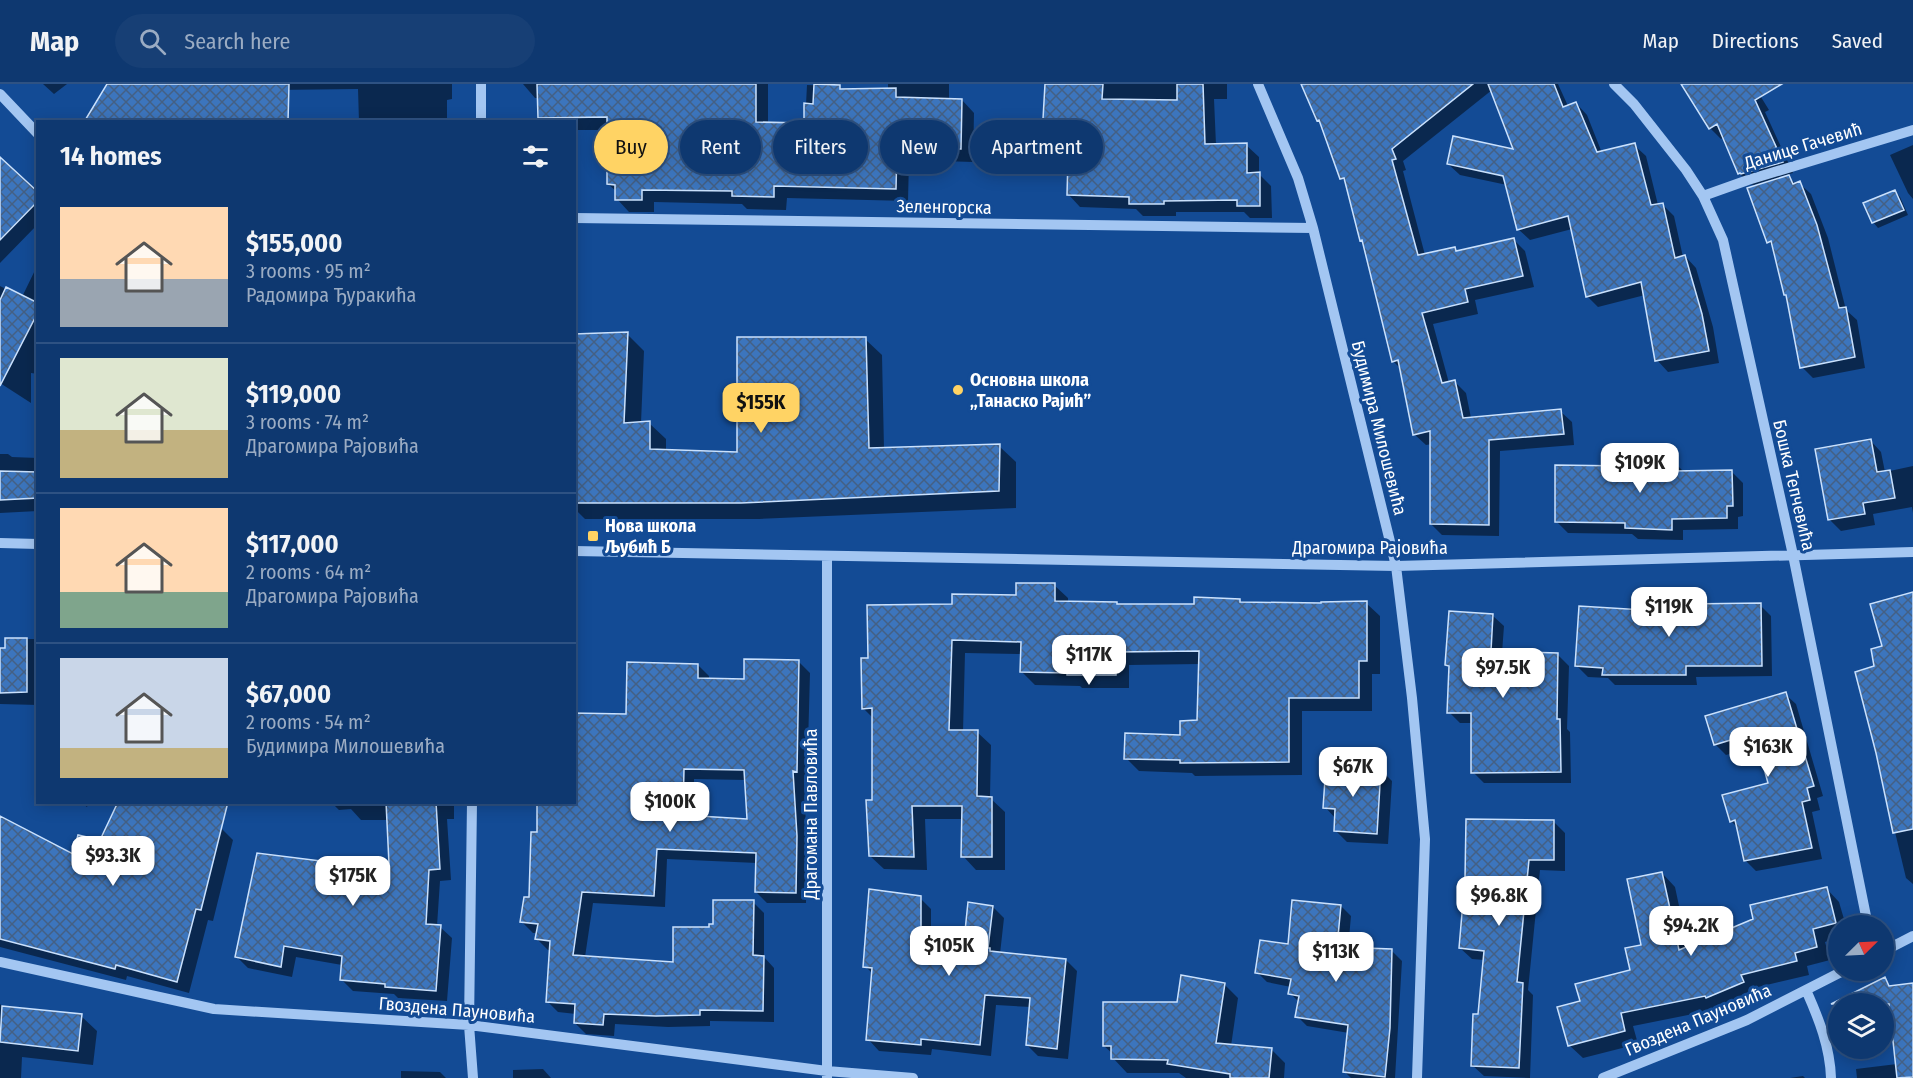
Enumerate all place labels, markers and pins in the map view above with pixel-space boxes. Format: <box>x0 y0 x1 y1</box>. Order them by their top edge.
place label: Основна школа „Танаско Рајић” <box>970 369 1091 412</box>
pin: $155K <box>719 383 803 434</box>
marker: Основна школа „Танаско Рајић” <box>951 383 965 397</box>
pin: $109K <box>1598 443 1682 494</box>
place label: Нова школа Љубић Б <box>605 515 696 558</box>
marker: Нова школа Љубић Б <box>586 529 600 543</box>
pin: $119K <box>1627 587 1711 638</box>
pin: $117K <box>1047 635 1131 686</box>
pin: $97.5K <box>1454 648 1552 699</box>
pin: $163K <box>1726 727 1810 778</box>
pin: $67K <box>1317 747 1389 798</box>
pin: $100K <box>628 782 712 833</box>
pin: $93.3K <box>64 836 162 887</box>
pin: $175K <box>311 856 395 907</box>
pin: $96.8K <box>1450 876 1548 927</box>
pin: $94.2K <box>1642 906 1740 957</box>
pin: $105K <box>907 926 991 977</box>
pin: $113K <box>1294 932 1378 983</box>

